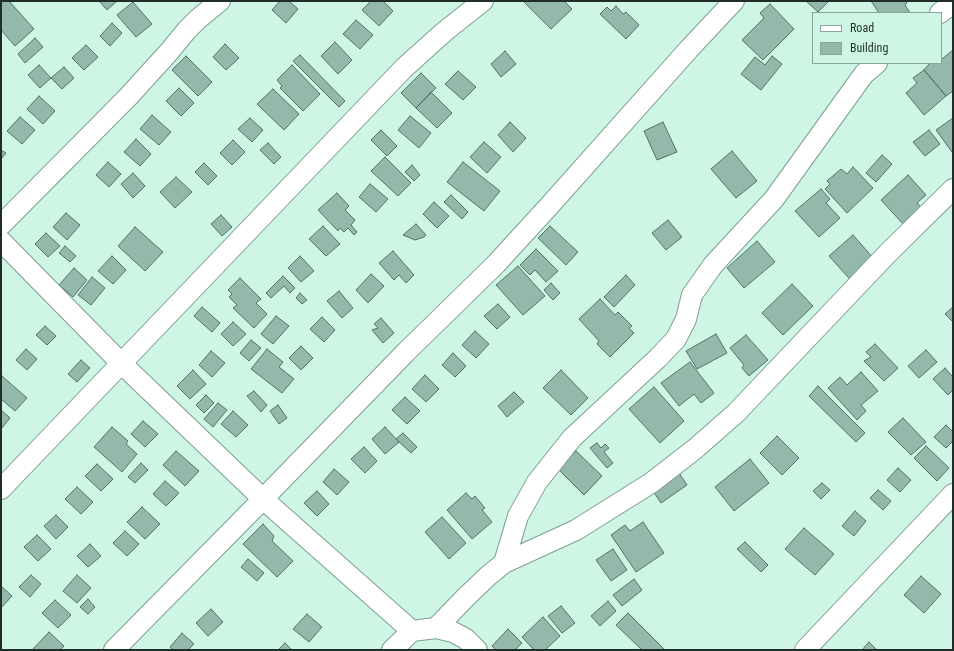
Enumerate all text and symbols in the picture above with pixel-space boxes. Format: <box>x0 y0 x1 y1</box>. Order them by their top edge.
legend <box>812 12 942 64</box>
text: Road <box>850 21 874 35</box>
text: Building <box>850 41 888 55</box>

